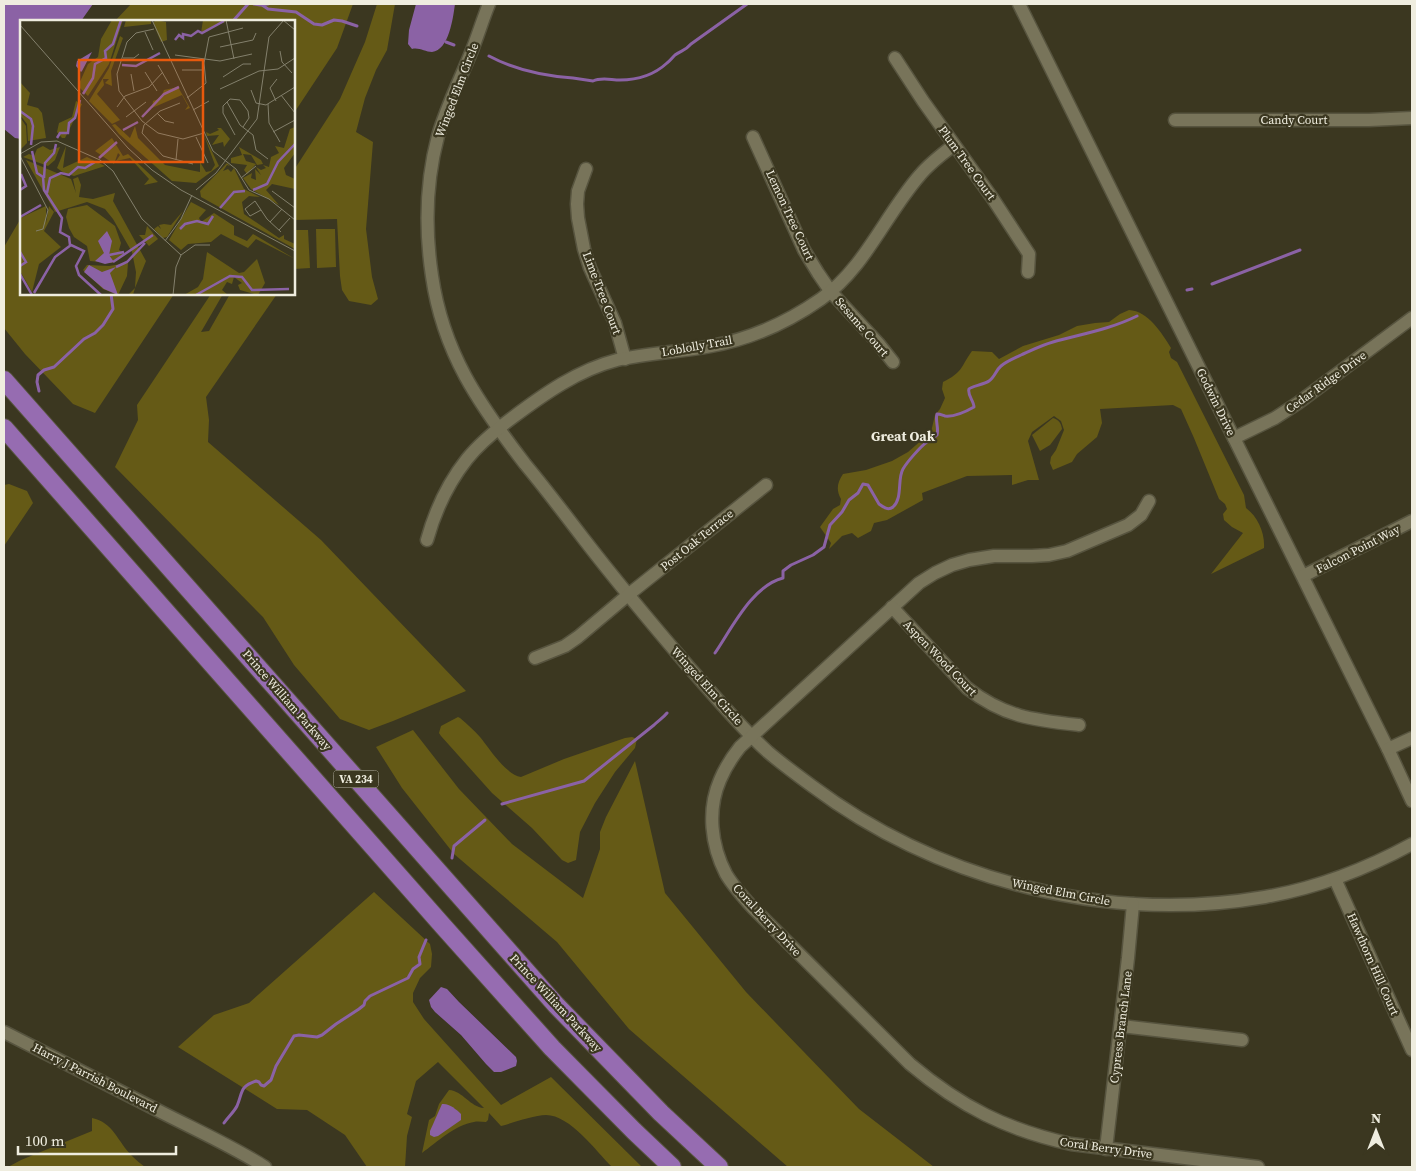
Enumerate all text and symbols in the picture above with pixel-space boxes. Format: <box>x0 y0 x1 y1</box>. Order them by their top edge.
inset map <box>20 20 295 295</box>
street label: Winged Elm Circle <box>432 40 482 140</box>
street label: Candy Court <box>1261 112 1327 128</box>
street label: Plum Tree Court <box>935 123 999 203</box>
street label: Lemon Tree Court <box>762 167 818 263</box>
street label: Lime Tree Court <box>579 249 625 337</box>
street label: Sesame Court <box>832 294 892 360</box>
street label: Loblolly Trail <box>661 332 734 360</box>
street label: Cedar Ridge Drive <box>1282 347 1370 417</box>
street label: Godwin Drive <box>1193 366 1239 438</box>
district label: Great Oak <box>871 426 936 446</box>
street label: Post Oak Terrace <box>657 506 737 574</box>
street label: Falcon Point Way <box>1313 521 1403 577</box>
street label: Aspen Wood Court <box>900 617 980 699</box>
street label: Winged Elm Circle <box>668 644 746 728</box>
street label: Prince William Parkway <box>239 646 336 754</box>
road number: VA 234 <box>334 771 378 788</box>
street label: Winged Elm Circle <box>1010 875 1112 909</box>
street label: Coral Berry Drive <box>729 880 805 960</box>
street label: Hawthorn Hill Court <box>1343 910 1403 1018</box>
street label: Prince William Parkway <box>506 951 606 1056</box>
street label: Cypress Branch Lane <box>1106 970 1136 1084</box>
street label: Harry J Parrish Boulevard <box>30 1040 160 1117</box>
north arrow <box>1351 1106 1401 1156</box>
text: N <box>1371 1108 1381 1128</box>
scale bar <box>18 1124 175 1156</box>
text: 100 m <box>25 1130 65 1151</box>
street label: Coral Berry Drive <box>1059 1134 1153 1162</box>

